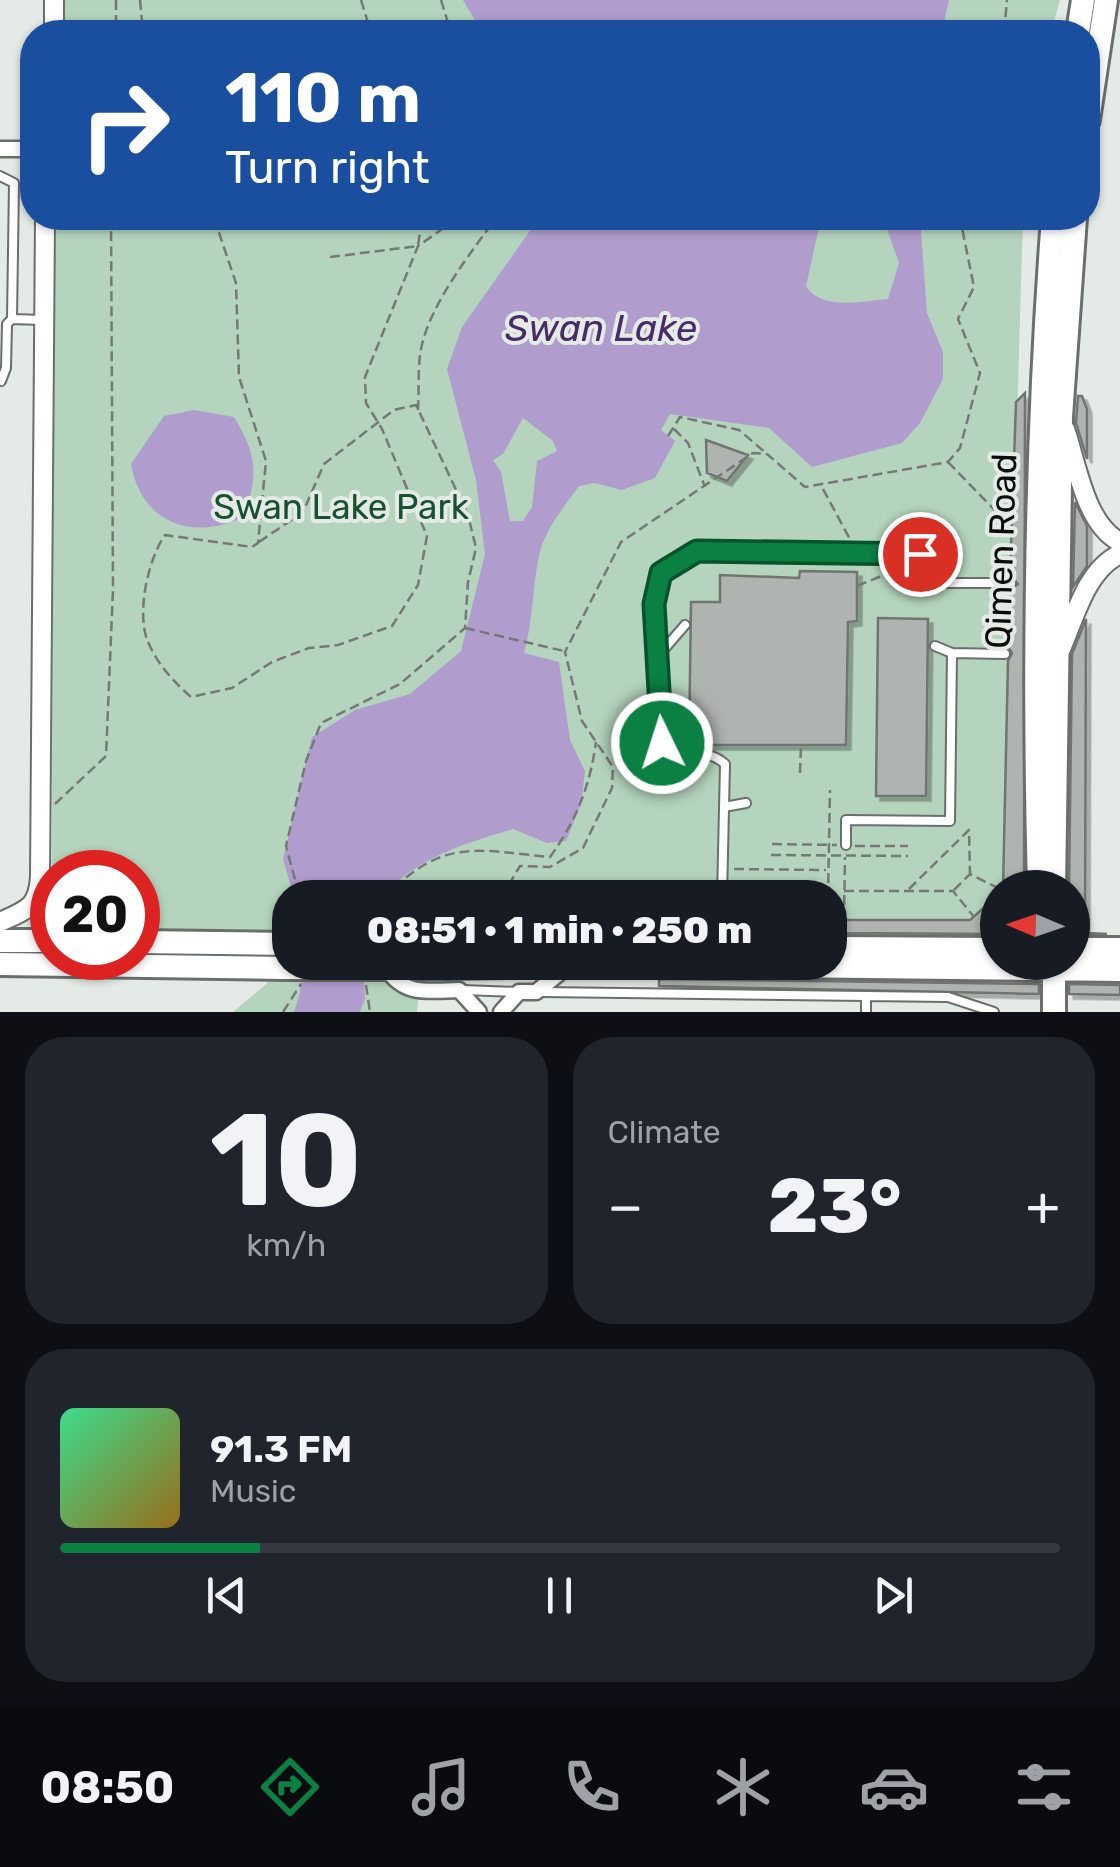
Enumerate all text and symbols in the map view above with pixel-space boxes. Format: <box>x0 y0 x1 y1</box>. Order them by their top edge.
text: 110 m <box>225 57 421 140</box>
icon: right <box>60 60 190 190</box>
text: Turn right <box>225 141 429 194</box>
water label: Swan Lake <box>505 305 697 351</box>
street label: Qimen Road <box>977 453 1025 649</box>
park label: Swan Lake Park <box>213 486 469 528</box>
pin <box>878 512 963 597</box>
icon: arrive <box>893 527 948 582</box>
position arrow <box>610 691 714 795</box>
speed limit sign: 20 <box>30 850 160 980</box>
north arrow <box>980 870 1090 980</box>
map controls <box>980 870 1090 980</box>
text: 08:51 · 1 min · 250 m <box>367 907 752 953</box>
text: 10 <box>210 1083 363 1238</box>
text: Climate <box>608 1113 721 1151</box>
text: 23° <box>768 1162 901 1251</box>
text: − <box>608 1174 643 1239</box>
text: + <box>1026 1174 1060 1239</box>
text: km/h <box>246 1226 326 1264</box>
text: 91.3 FM <box>210 1426 352 1472</box>
text: Music <box>210 1472 296 1510</box>
icon: previous <box>199 1568 254 1623</box>
icon: pause <box>532 1568 587 1623</box>
icon: next <box>866 1568 921 1623</box>
icon: directions <box>255 1752 325 1822</box>
icon: music <box>406 1752 476 1822</box>
icon: phone <box>557 1752 627 1822</box>
icon: climate <box>708 1752 778 1822</box>
icon: car <box>859 1752 929 1822</box>
icon: filters <box>1009 1752 1079 1822</box>
text: 08:50 <box>40 1761 174 1814</box>

